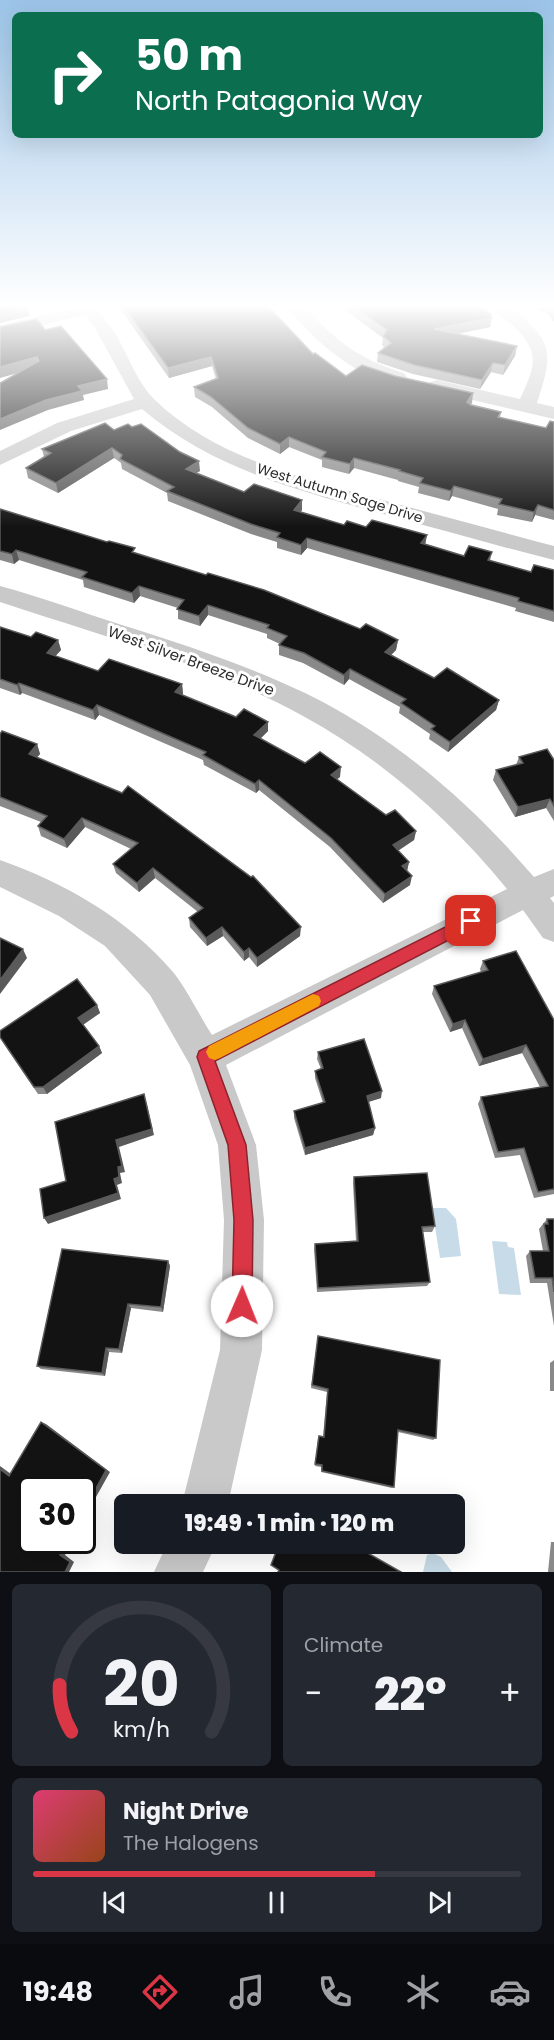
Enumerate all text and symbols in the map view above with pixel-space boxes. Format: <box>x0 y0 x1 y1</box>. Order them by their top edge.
text: 50 m <box>135 26 243 85</box>
icon: right <box>36 36 114 114</box>
text: North Patagonia Way <box>135 82 422 119</box>
street label: West Autumn Sage Drive <box>254 458 426 528</box>
street label: West Silver Breeze Drive <box>105 621 277 700</box>
pin <box>445 895 496 946</box>
icon: arrive <box>454 904 487 937</box>
position arrow <box>210 1274 274 1338</box>
speed limit sign: 30 <box>18 1476 96 1554</box>
text: 19:49 · 1 min · 120 m <box>185 1508 394 1539</box>
text: Climate <box>304 1631 383 1659</box>
text: 20 <box>103 1640 180 1728</box>
text: 22° <box>374 1663 447 1726</box>
text: − <box>304 1670 322 1717</box>
text: + <box>498 1670 521 1717</box>
text: km/h <box>113 1714 170 1745</box>
text: Night Drive <box>123 1796 249 1827</box>
text: The Halogens <box>123 1829 259 1857</box>
icon: previous <box>98 1886 131 1919</box>
icon: pause <box>260 1886 293 1919</box>
icon: next <box>423 1886 456 1919</box>
icon: directions <box>139 1971 181 2013</box>
icon: music <box>226 1971 268 2013</box>
icon: phone <box>314 1971 356 2013</box>
icon: climate <box>402 1971 444 2013</box>
icon: car <box>489 1971 531 2013</box>
text: 19:48 <box>23 1973 93 2010</box>

